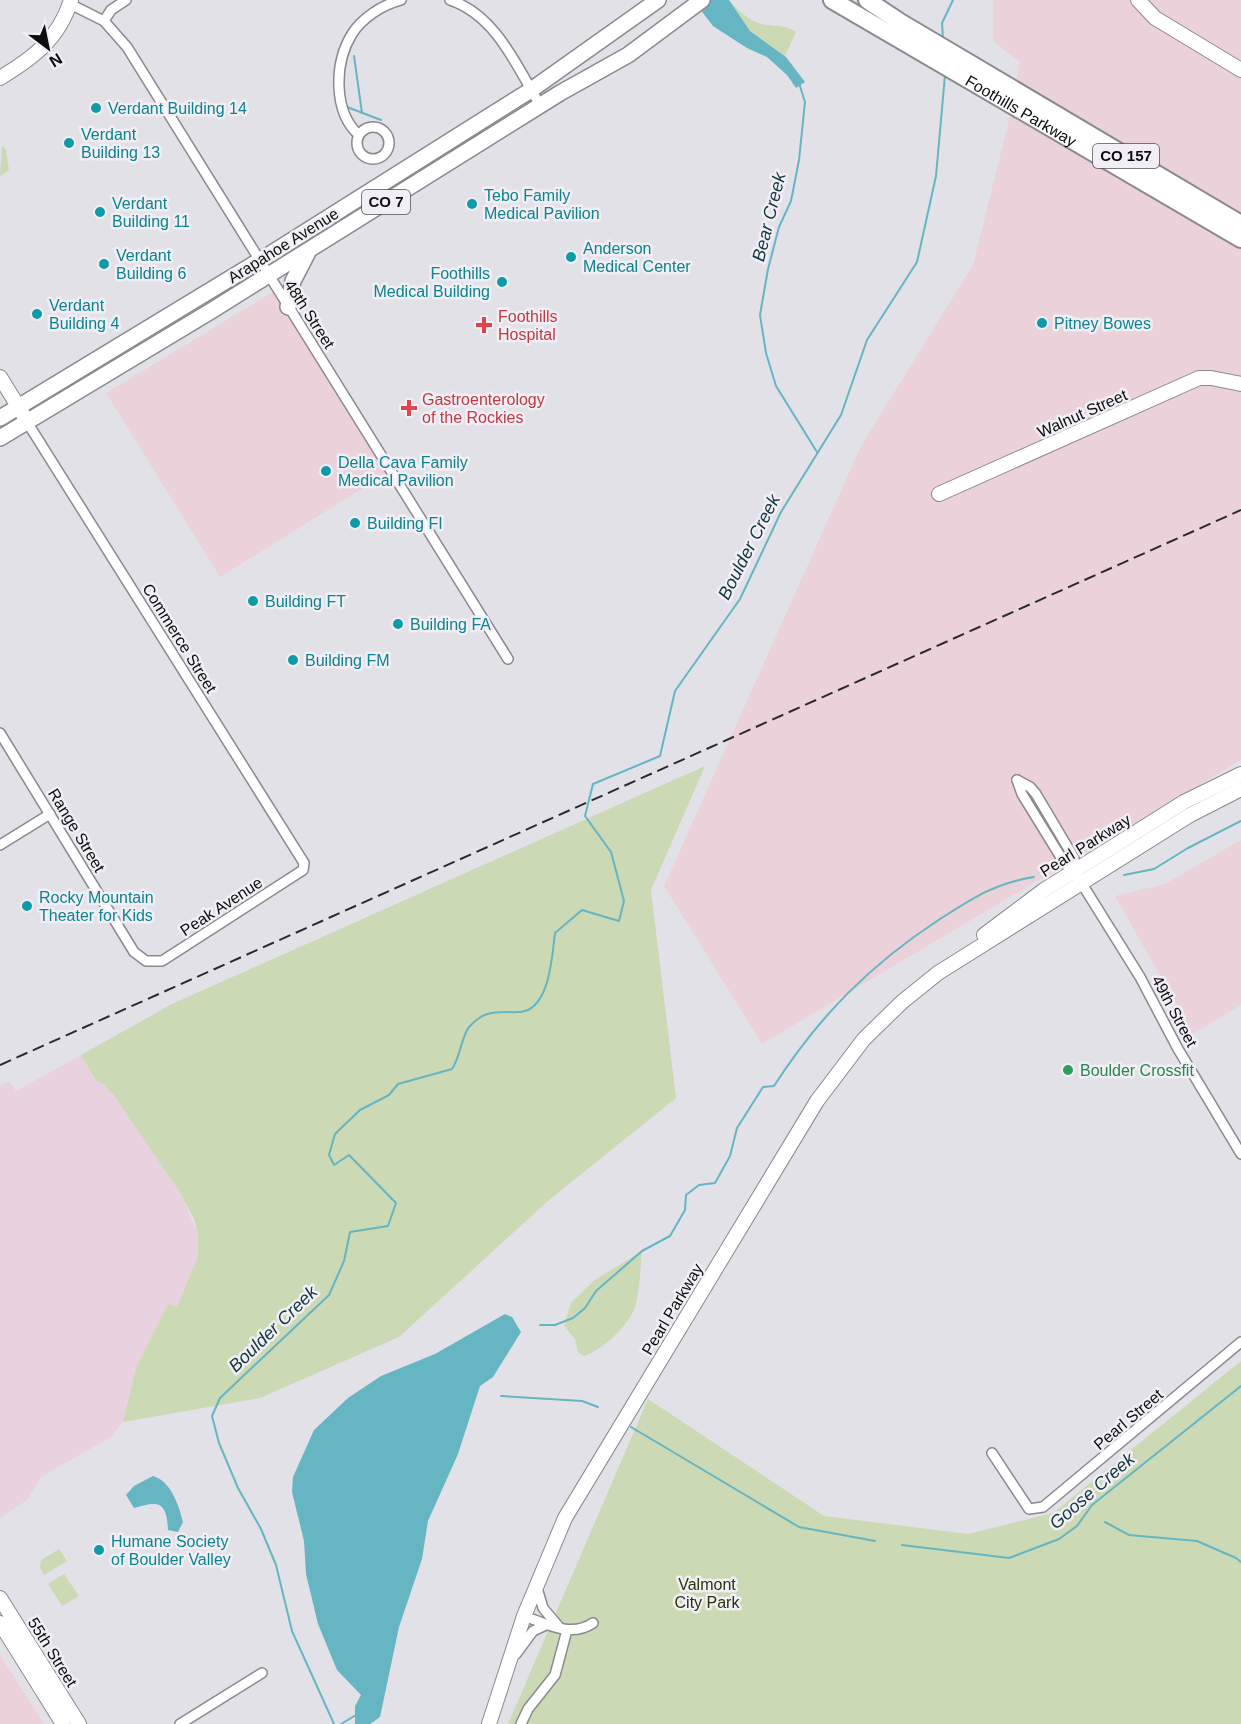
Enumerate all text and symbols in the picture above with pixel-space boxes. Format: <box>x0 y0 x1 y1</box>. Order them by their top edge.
north arrow <box>18 18 78 78</box>
text: N <box>46 50 65 71</box>
street label: Foothills Parkway <box>962 72 1079 150</box>
place label: Verdant Building 14 <box>108 100 247 117</box>
marker: Verdant Building 14 <box>89 101 103 115</box>
place label: Verdant Building 13 <box>81 126 160 161</box>
marker: Verdant Building 13 <box>62 136 76 150</box>
road number: CO 157 <box>1093 144 1159 168</box>
water label: Bear Creek <box>748 169 790 264</box>
place label: Tebo Family Medical Pavilion <box>484 187 600 222</box>
road number: CO 7 <box>362 190 410 214</box>
place label: Verdant Building 11 <box>112 195 190 230</box>
marker: Tebo Family Medical Pavilion <box>465 197 479 211</box>
marker: Verdant Building 11 <box>93 205 107 219</box>
street label: Arapahoe Avenue <box>225 205 342 286</box>
place label: Anderson Medical Center <box>583 240 691 275</box>
place label: Verdant Building 6 <box>116 247 186 282</box>
marker: Anderson Medical Center <box>564 250 578 264</box>
marker: Verdant Building 6 <box>97 257 111 271</box>
place label: Foothills Medical Building <box>373 265 490 300</box>
marker: Foothills Medical Building <box>495 275 509 289</box>
street label: 48th Street <box>281 277 338 352</box>
place label: Verdant Building 4 <box>49 297 119 332</box>
marker: Verdant Building 4 <box>30 307 44 321</box>
place label: Foothills Hospital <box>498 308 558 343</box>
place label: Pitney Bowes <box>1054 315 1151 332</box>
marker: Foothills Hospital <box>475 316 493 334</box>
marker: Pitney Bowes <box>1035 316 1049 330</box>
street label: Walnut Street <box>1035 386 1130 441</box>
place label: Gastroenterology of the Rockies <box>422 391 545 426</box>
marker: Gastroenterology of the Rockies <box>400 399 418 417</box>
place label: Della Cava Family Medical Pavilion <box>338 454 468 489</box>
marker: Della Cava Family Medical Pavilion <box>319 464 333 478</box>
water label: Boulder Creek <box>714 490 784 603</box>
place label: Building FI <box>367 515 443 532</box>
marker: Building FI <box>348 516 362 530</box>
street label: Commerce Street <box>139 581 220 696</box>
place label: Building FT <box>265 593 346 610</box>
marker: Building FT <box>246 594 260 608</box>
place label: Building FA <box>410 616 491 633</box>
marker: Building FA <box>391 617 405 631</box>
place label: Building FM <box>305 652 389 669</box>
marker: Building FM <box>286 653 300 667</box>
street label: Range Street <box>45 785 108 876</box>
street label: Pearl Parkway <box>1037 811 1134 880</box>
street label: Peak Avenue <box>177 874 265 939</box>
place label: Rocky Mountain Theater for Kids <box>39 889 154 924</box>
marker: Rocky Mountain Theater for Kids <box>20 899 34 913</box>
street label: 49th Street <box>1149 973 1201 1050</box>
place label: Boulder Crossfit <box>1080 1062 1194 1079</box>
marker: Boulder Crossfit <box>1061 1063 1075 1077</box>
street label: Pearl Parkway <box>639 1261 706 1358</box>
water label: Boulder Creek <box>225 1281 322 1376</box>
street label: Pearl Street <box>1090 1385 1167 1453</box>
water label: Goose Creek <box>1045 1448 1139 1533</box>
place label: Humane Society of Boulder Valley <box>111 1533 231 1568</box>
marker: Humane Society of Boulder Valley <box>92 1543 106 1557</box>
park label: Valmont City Park <box>675 1576 740 1611</box>
street label: 55th Street <box>25 1615 81 1690</box>

